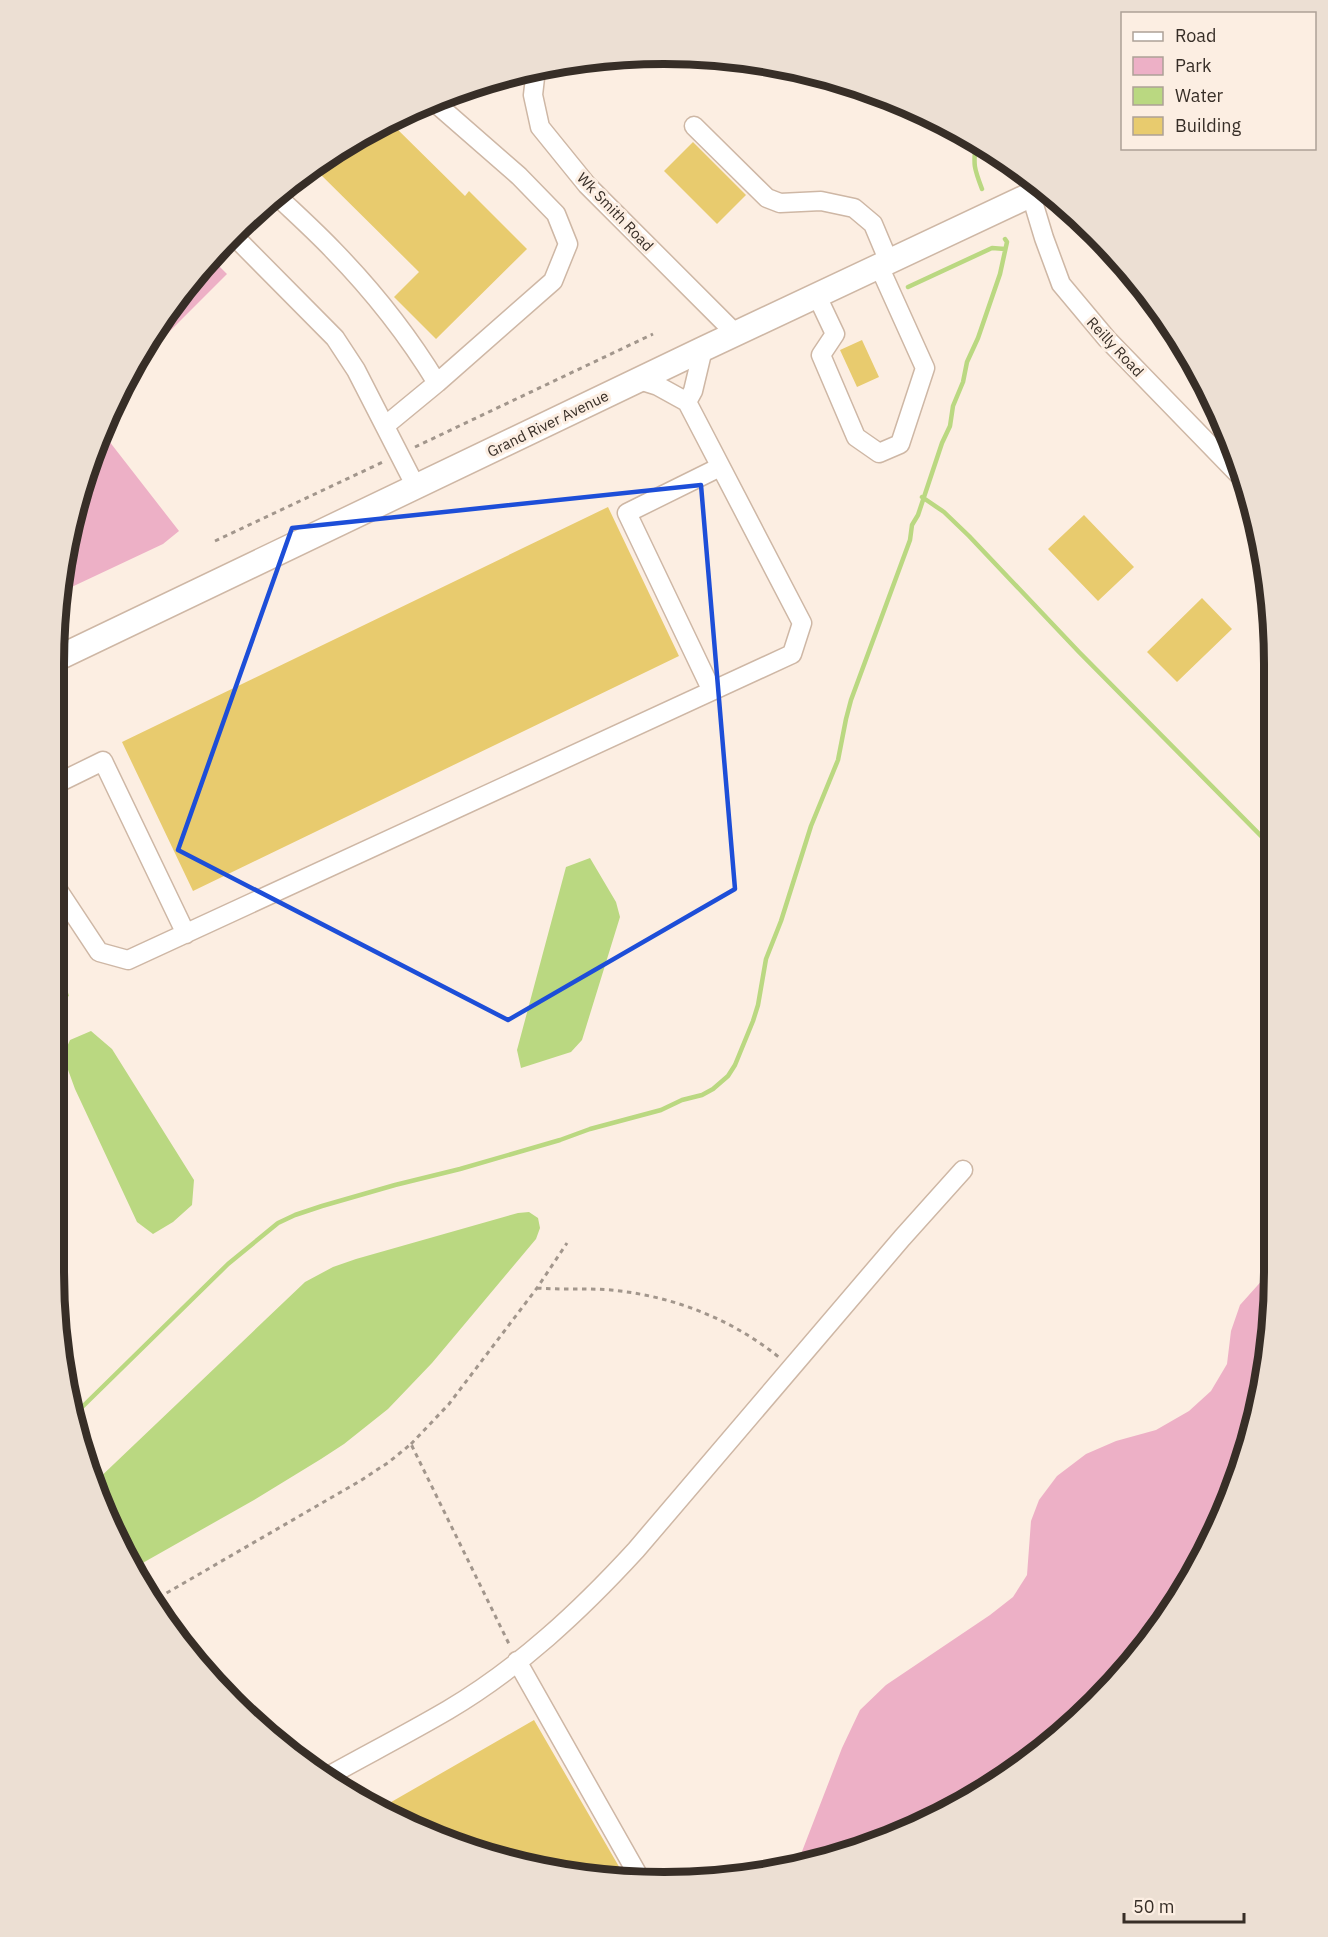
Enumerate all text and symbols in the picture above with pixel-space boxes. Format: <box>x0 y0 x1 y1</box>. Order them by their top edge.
legend <box>1121 12 1316 150</box>
text: Road <box>1175 24 1216 47</box>
text: Park <box>1175 54 1212 77</box>
text: Water <box>1175 84 1224 107</box>
text: Building <box>1175 114 1242 137</box>
street label: Wk Smith Road <box>573 168 658 255</box>
street label: Reilly Road <box>1083 313 1148 380</box>
street label: Grand River Avenue <box>484 386 612 461</box>
scale bar <box>1124 1886 1244 1924</box>
text: 50 m <box>1133 1895 1175 1918</box>

